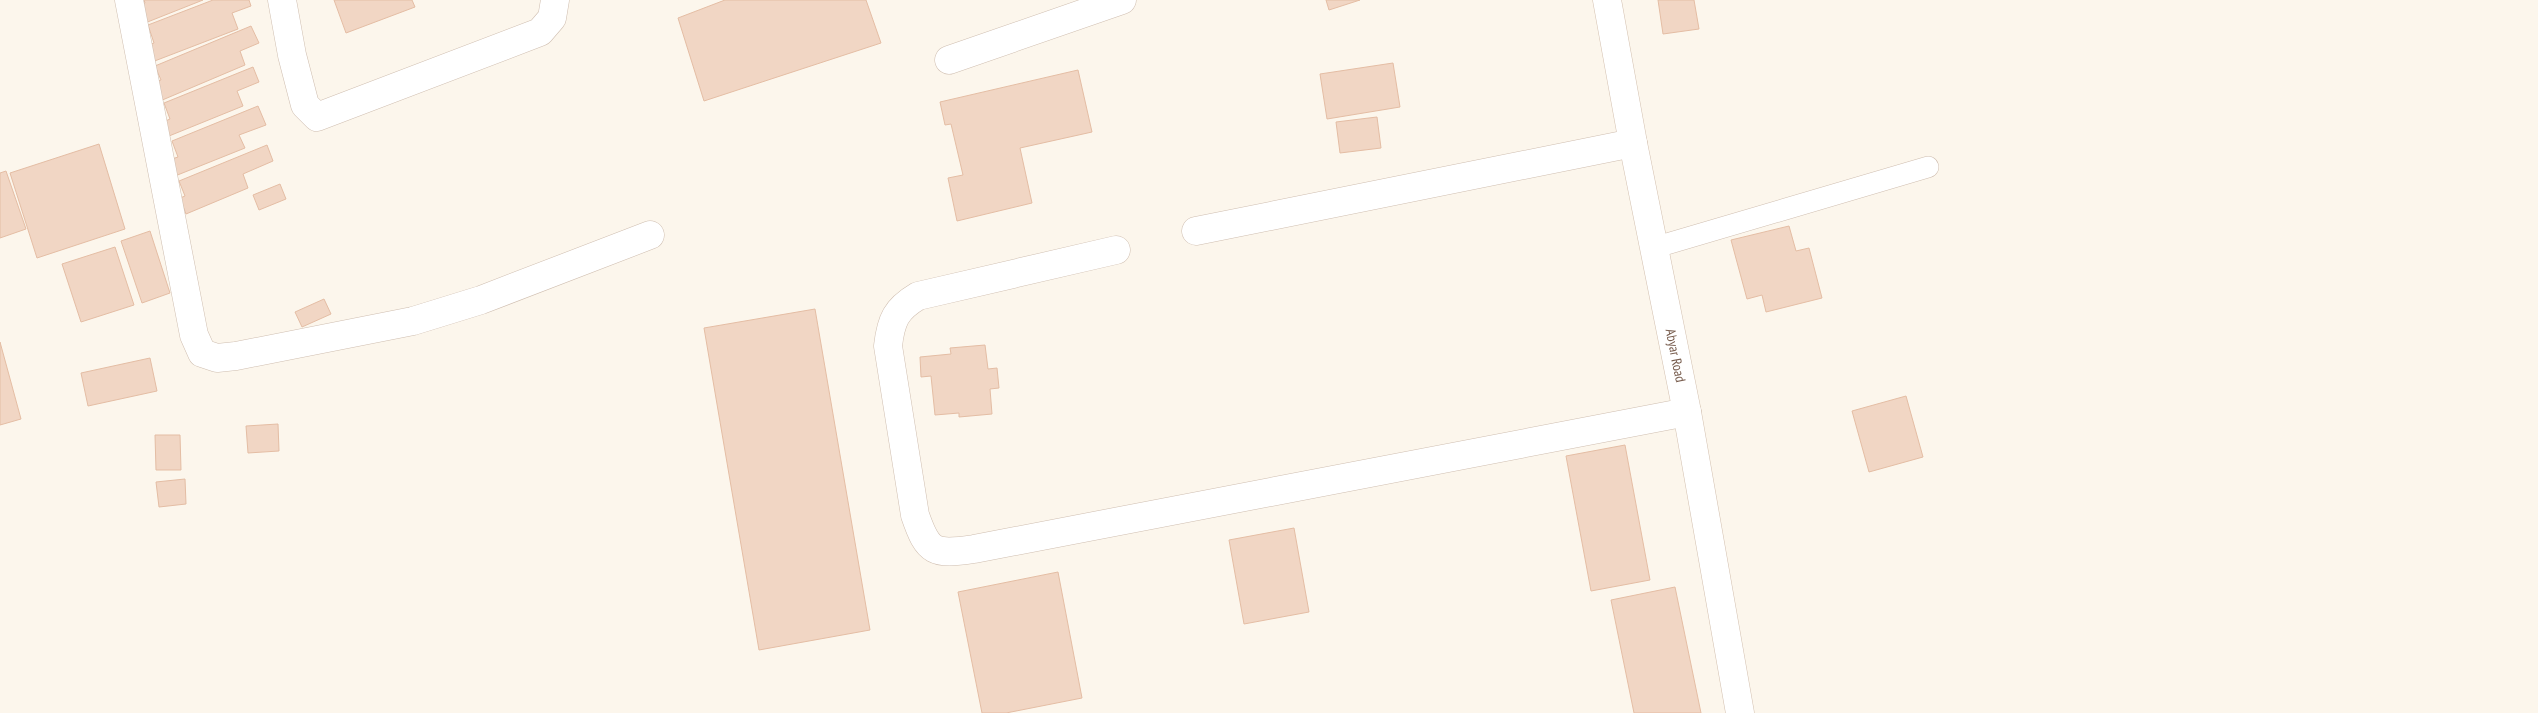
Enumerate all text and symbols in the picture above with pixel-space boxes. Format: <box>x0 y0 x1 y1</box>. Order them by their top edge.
street label: Abyar Road <box>1661 327 1690 384</box>

